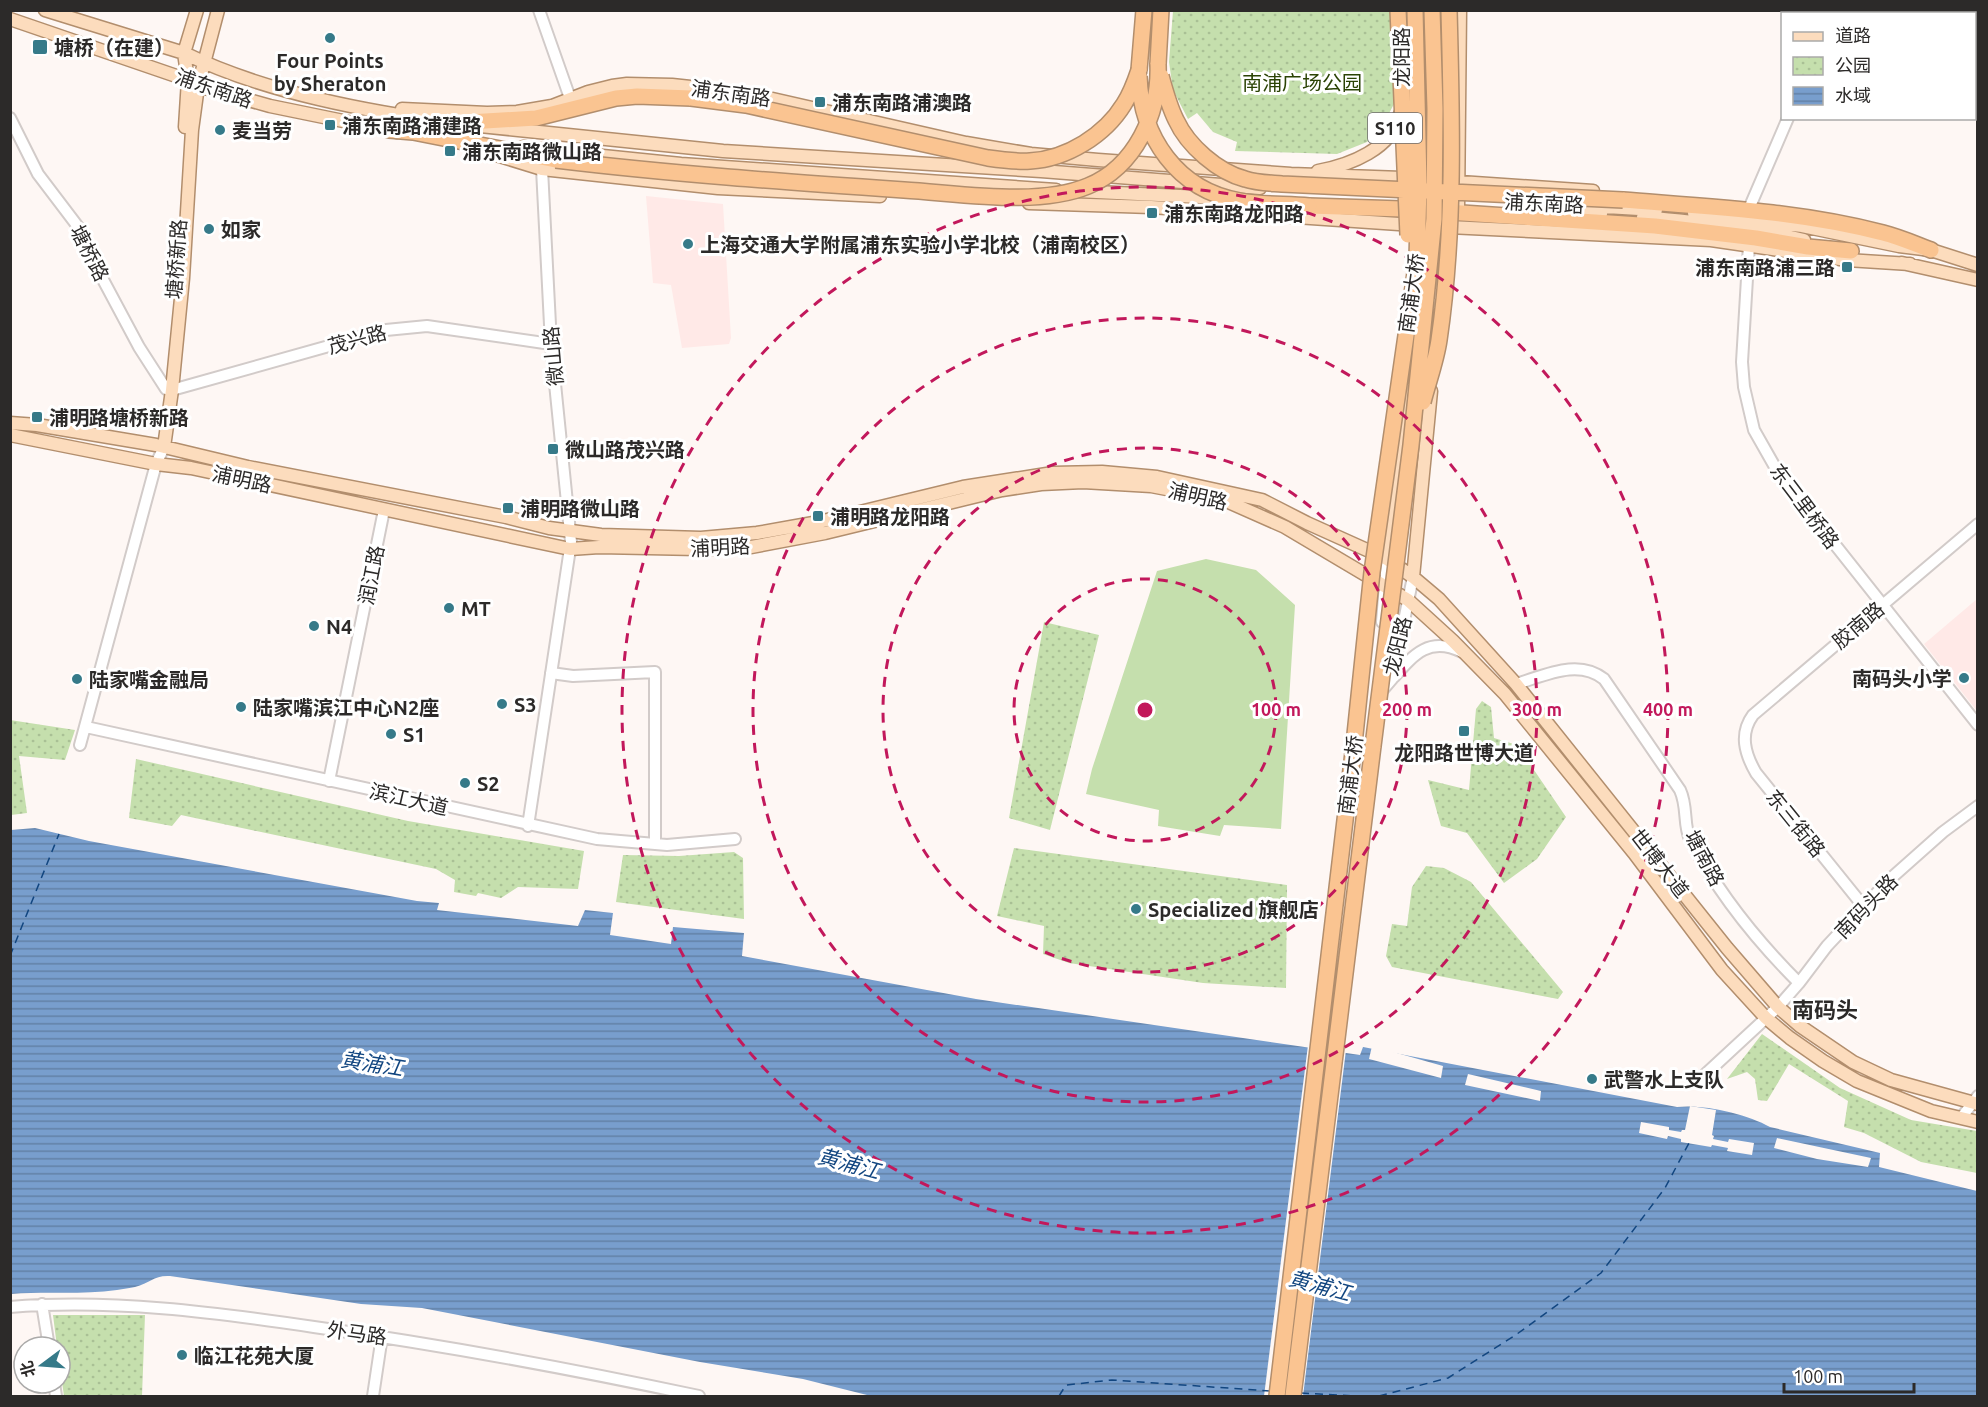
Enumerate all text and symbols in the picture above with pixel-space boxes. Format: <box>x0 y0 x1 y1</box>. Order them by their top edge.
legend <box>1781 12 1976 120</box>
text: 道路 <box>1835 25 1871 45</box>
street label: 龙阳路 <box>1390 27 1413 87</box>
marker: Four Points by Sheraton <box>323 31 337 45</box>
place label: 塘桥（在建） <box>54 36 174 59</box>
marker: 塘桥（在建） <box>31 38 49 56</box>
place label: Four Points by Sheraton <box>274 49 386 95</box>
text: 公园 <box>1835 55 1871 75</box>
street label: 浦东南路 <box>172 64 256 112</box>
park label: 南浦广场公园 <box>1242 71 1362 94</box>
street label: 浦东南路 <box>690 76 772 110</box>
text: 水域 <box>1835 85 1871 105</box>
place label: 浦东南路浦澳路 <box>832 91 972 114</box>
marker: 浦东南路浦澳路 <box>813 95 827 109</box>
road number: S110 <box>1368 113 1422 143</box>
place label: 浦东南路浦建路 <box>342 114 482 137</box>
marker: 浦东南路浦建路 <box>323 118 337 132</box>
place label: 麦当劳 <box>232 119 292 142</box>
marker: 麦当劳 <box>213 123 227 137</box>
place label: 浦东南路微山路 <box>462 140 602 163</box>
marker: 浦东南路微山路 <box>443 144 457 158</box>
street label: 浦东南路 <box>1503 189 1585 217</box>
place label: 浦东南路龙阳路 <box>1164 202 1304 225</box>
marker: 浦东南路龙阳路 <box>1145 206 1159 220</box>
street label: 塘桥新路 <box>162 218 190 300</box>
place label: 如家 <box>221 218 261 241</box>
street label: 塘桥路 <box>66 221 114 285</box>
marker: 如家 <box>202 222 216 236</box>
place label: 上海交通大学附属浦东实验小学北校（浦南校区） <box>700 233 1140 256</box>
marker: 上海交通大学附属浦东实验小学北校（浦南校区） <box>681 237 695 251</box>
street label: 南浦大桥 <box>1394 252 1428 334</box>
place label: 浦东南路浦三路 <box>1695 256 1835 279</box>
marker: 浦东南路浦三路 <box>1840 260 1854 274</box>
street label: 茂兴路 <box>325 320 389 358</box>
street label: 微山路 <box>539 325 567 387</box>
place label: 浦明路塘桥新路 <box>49 406 189 429</box>
marker: 浦明路塘桥新路 <box>30 410 44 424</box>
place label: 微山路茂兴路 <box>565 438 685 461</box>
marker: 微山路茂兴路 <box>546 442 560 456</box>
street label: 东三里桥路 <box>1766 459 1844 553</box>
street label: 浦明路 <box>210 462 274 496</box>
street label: 浦明路 <box>1166 478 1230 514</box>
place label: 浦明路微山路 <box>520 497 640 520</box>
marker: 浦明路微山路 <box>501 501 515 515</box>
place label: 浦明路龙阳路 <box>830 505 950 528</box>
marker: 浦明路龙阳路 <box>811 509 825 523</box>
street label: 浦明路 <box>689 534 751 560</box>
street label: 润江路 <box>354 543 388 607</box>
place label: MT <box>461 597 491 620</box>
street label: 胶南路 <box>1828 597 1888 653</box>
marker: MT <box>442 601 456 615</box>
street label: 龙阳路 <box>1379 614 1415 678</box>
place label: N4 <box>326 615 352 638</box>
marker: N4 <box>307 619 321 633</box>
place label: 南码头小学 <box>1852 667 1952 690</box>
place label: 陆家嘴金融局 <box>89 668 209 691</box>
marker: 南码头小学 <box>1957 671 1971 685</box>
marker: 陆家嘴金融局 <box>70 672 84 686</box>
place label: S3 <box>514 693 537 716</box>
place label: 陆家嘴滨江中心N2座 <box>253 696 439 719</box>
marker: S3 <box>495 697 509 711</box>
text: 100 m <box>1251 699 1301 719</box>
text: 200 m <box>1382 699 1432 719</box>
text: 300 m <box>1512 699 1562 719</box>
text: 400 m <box>1643 699 1693 719</box>
marker: 陆家嘴滨江中心N2座 <box>234 700 248 714</box>
centre of rings <box>1135 700 1155 720</box>
place label: S1 <box>403 723 426 746</box>
marker: 龙阳路世博大道 <box>1457 724 1471 738</box>
marker: S1 <box>384 727 398 741</box>
street label: 南浦大桥 <box>1334 734 1366 816</box>
place label: 龙阳路世博大道 <box>1394 741 1534 764</box>
place label: S2 <box>477 772 500 795</box>
marker: S2 <box>458 776 472 790</box>
street label: 滨江大道 <box>367 779 451 819</box>
street label: 东三街路 <box>1762 785 1830 861</box>
street label: 世博大道 <box>1626 824 1694 902</box>
street label: 塘南路 <box>1681 826 1729 890</box>
street label: 南码头路 <box>1830 869 1902 943</box>
place label: Specialized 旗舰店 <box>1148 898 1319 921</box>
marker: Specialized 旗舰店 <box>1129 902 1143 916</box>
district label: 南码头 <box>1792 997 1858 1022</box>
water label: 黄浦江 <box>339 1046 407 1080</box>
place label: 武警水上支队 <box>1604 1068 1724 1091</box>
marker: 武警水上支队 <box>1585 1072 1599 1086</box>
water label: 黄浦江 <box>815 1143 884 1183</box>
water label: 黄浦江 <box>1286 1265 1355 1305</box>
street label: 外马路 <box>326 1317 388 1349</box>
north arrow <box>12 1335 72 1395</box>
place label: 临江花苑大厦 <box>194 1344 314 1367</box>
marker: 临江花苑大厦 <box>175 1348 189 1362</box>
scale bar <box>1784 1356 1914 1394</box>
text: 北 <box>17 1359 38 1379</box>
text: 100 m <box>1793 1366 1843 1386</box>

